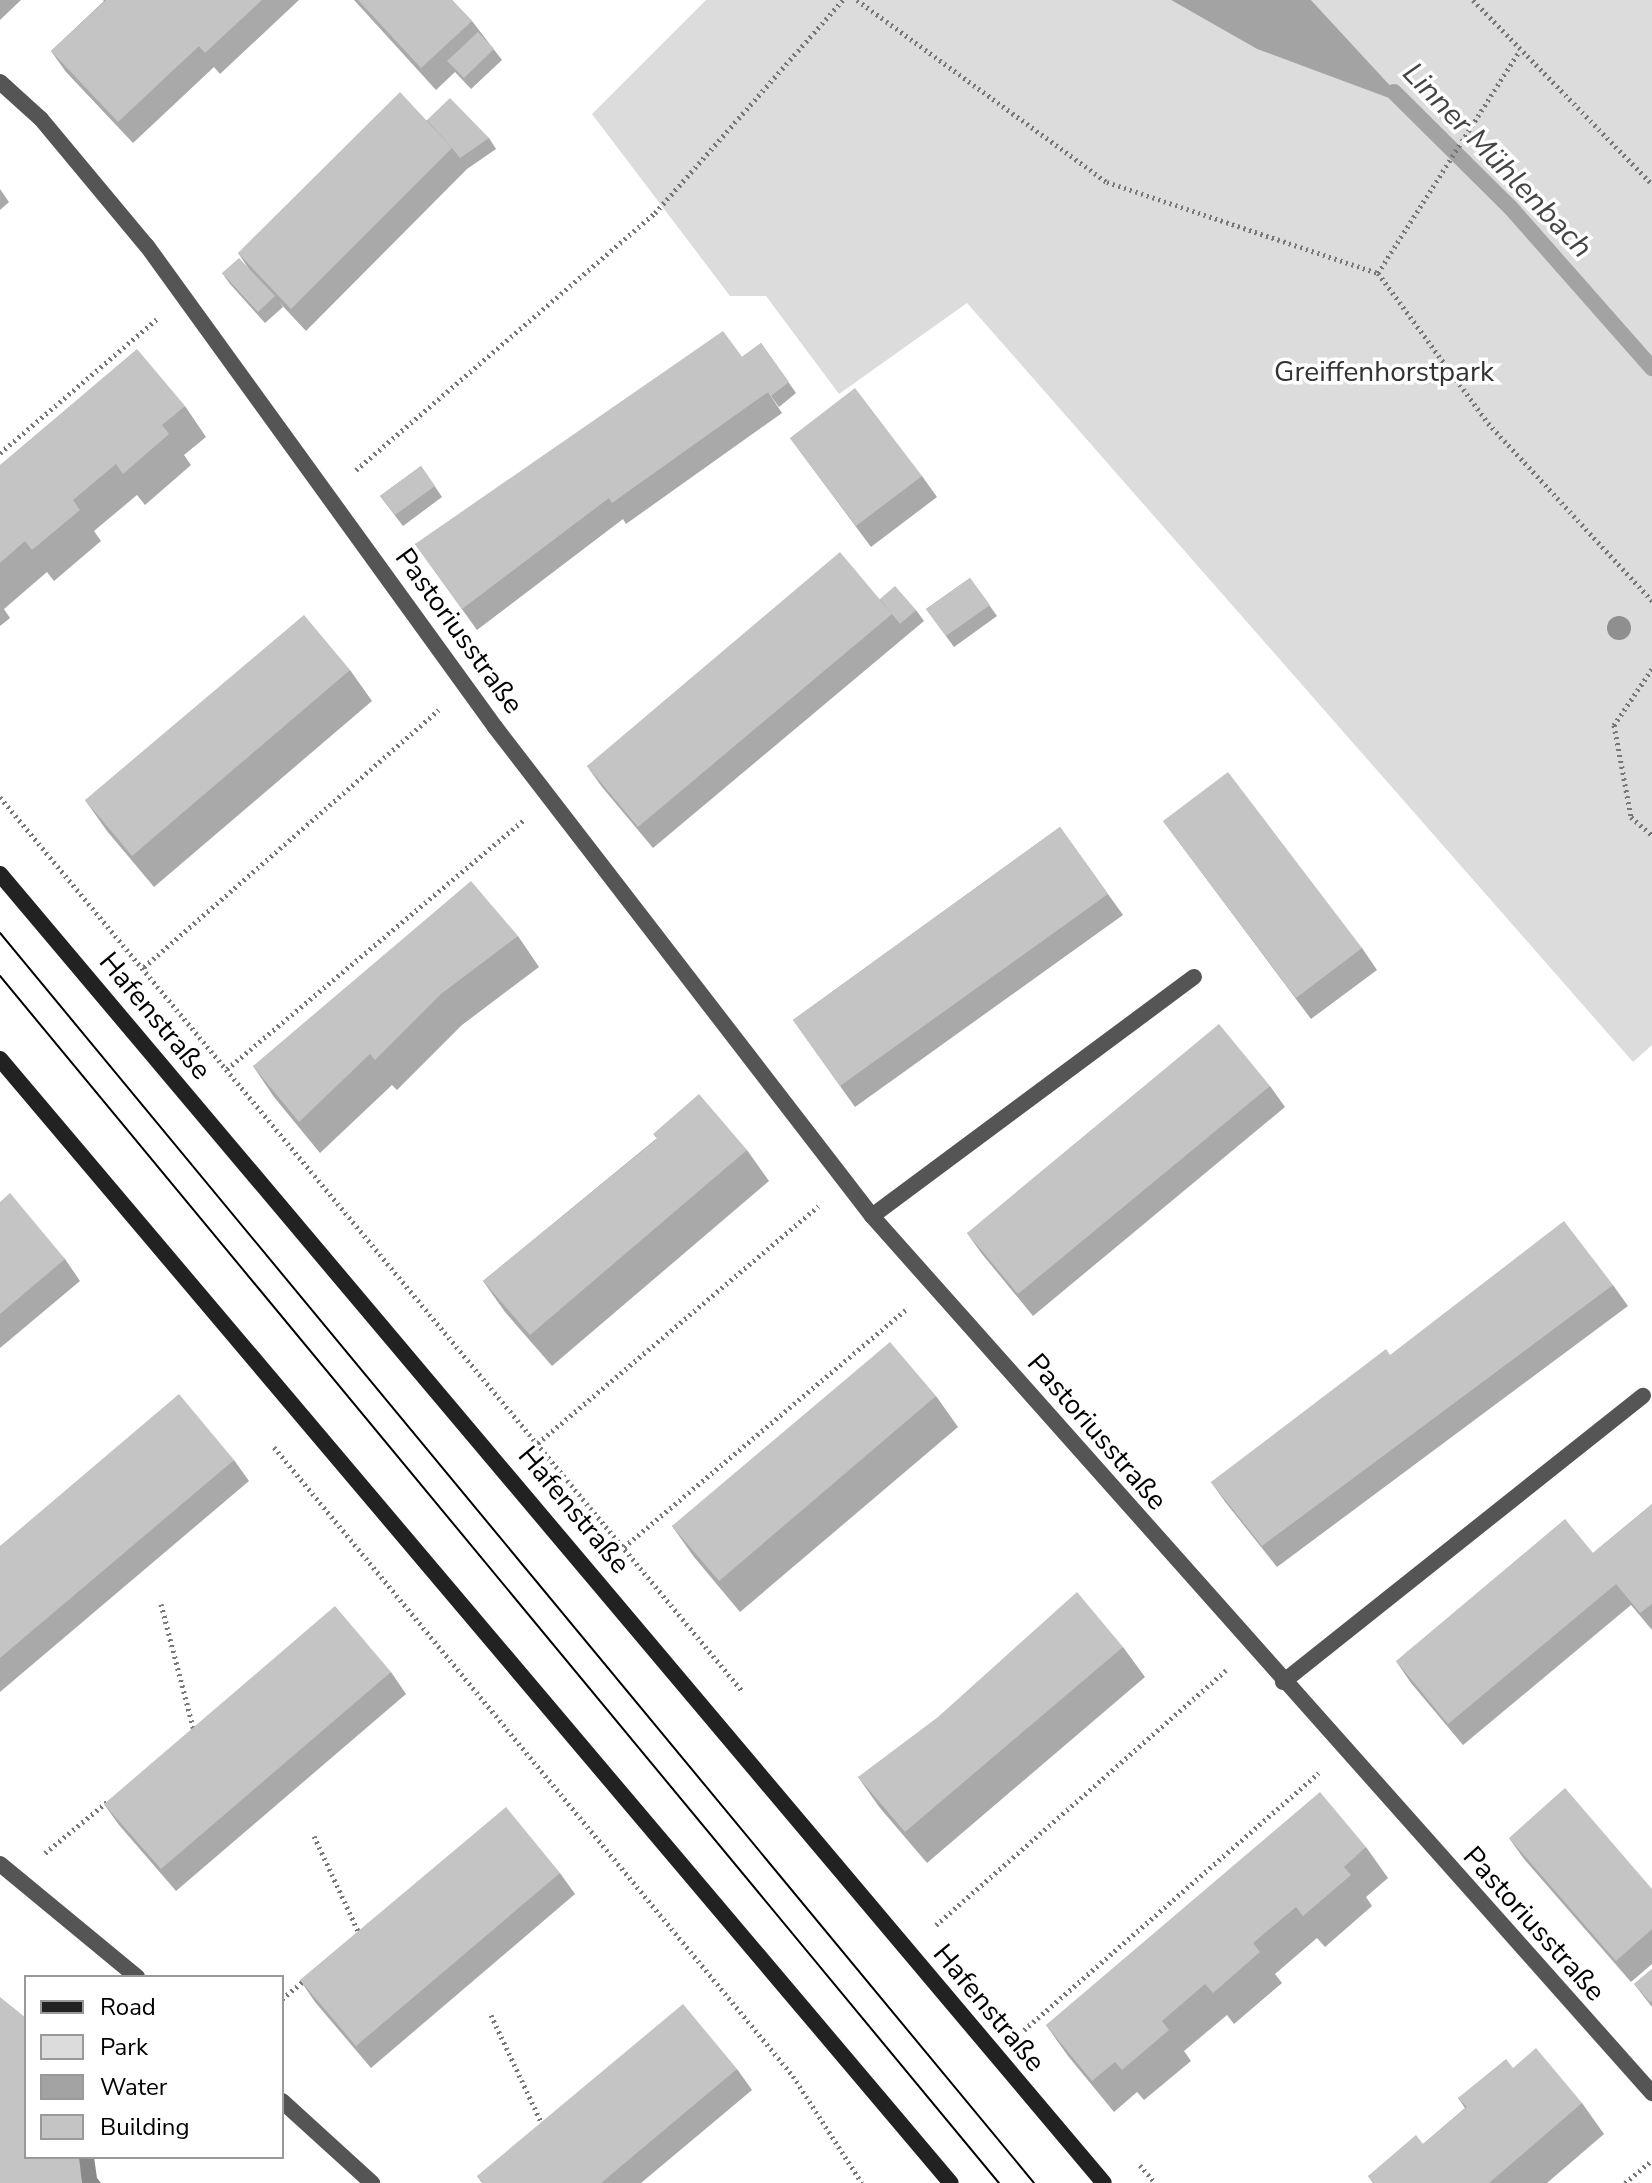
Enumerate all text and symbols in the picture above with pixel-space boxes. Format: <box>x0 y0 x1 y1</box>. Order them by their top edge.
water label: Linner Mühlenbach <box>1395 56 1599 266</box>
park label: Greiffenhorstpark <box>1274 355 1494 389</box>
street label: Pastoriusstraße <box>388 542 530 720</box>
street label: Hafenstraße <box>92 946 218 1086</box>
street label: Pastoriusstraße <box>1020 1347 1174 1517</box>
street label: Hafenstraße <box>511 1440 637 1580</box>
street label: Pastoriusstraße <box>1456 1840 1612 2008</box>
street label: Hafenstraße <box>926 1938 1052 2078</box>
legend <box>24 1975 284 2159</box>
text: Road <box>100 1991 156 2023</box>
text: Park <box>100 2031 148 2063</box>
text: Water <box>100 2071 167 2103</box>
text: Building <box>100 2111 190 2143</box>

